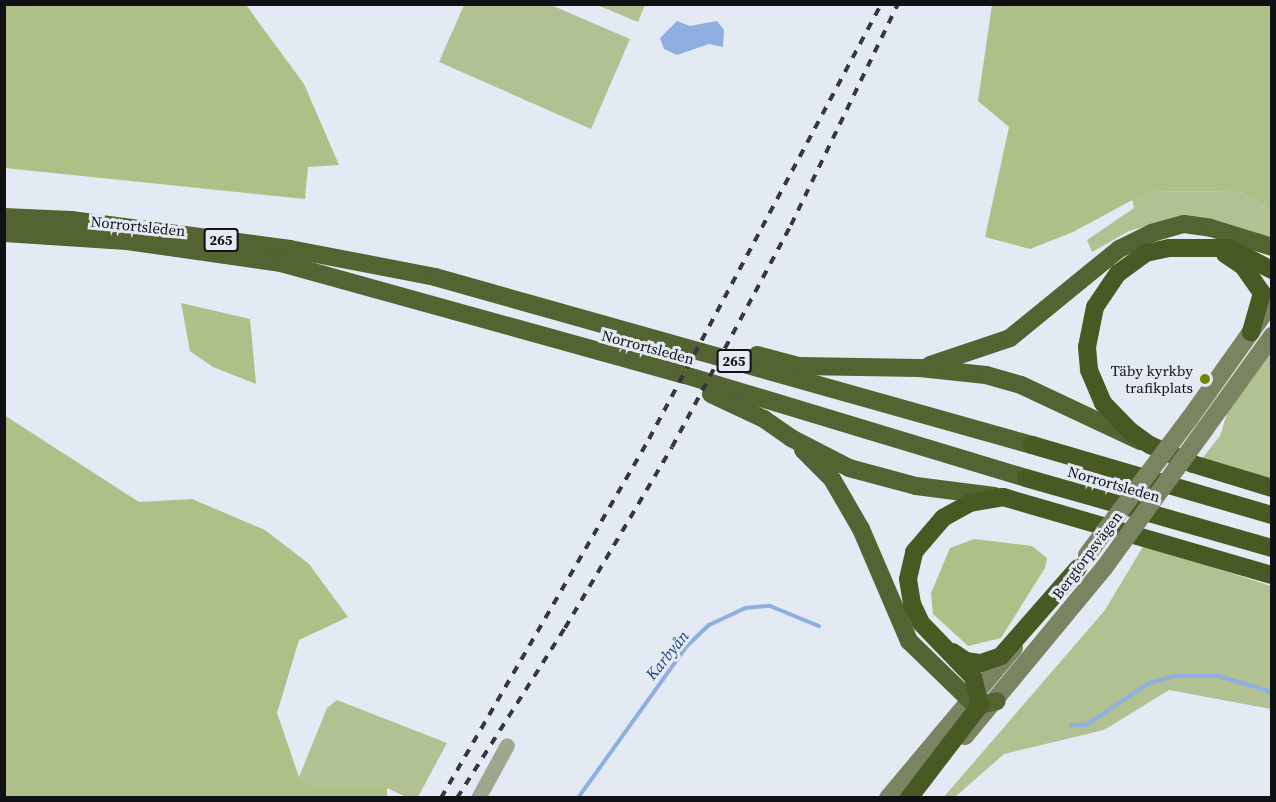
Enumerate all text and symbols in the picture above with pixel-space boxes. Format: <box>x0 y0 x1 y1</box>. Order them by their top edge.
street label: Norrortsleden <box>90 212 186 240</box>
road number: 265 <box>203 229 239 251</box>
street label: Norrortsleden <box>600 326 696 368</box>
road number: 265 <box>716 350 752 372</box>
place label: Täby kyrkby trafikplats <box>1111 361 1193 396</box>
marker: Täby kyrkby trafikplats <box>1198 372 1212 386</box>
street label: Norrortsleden <box>1066 462 1162 506</box>
street label: Bergtorpsvägen <box>1048 508 1126 602</box>
water label: Karbyån <box>641 627 693 683</box>

